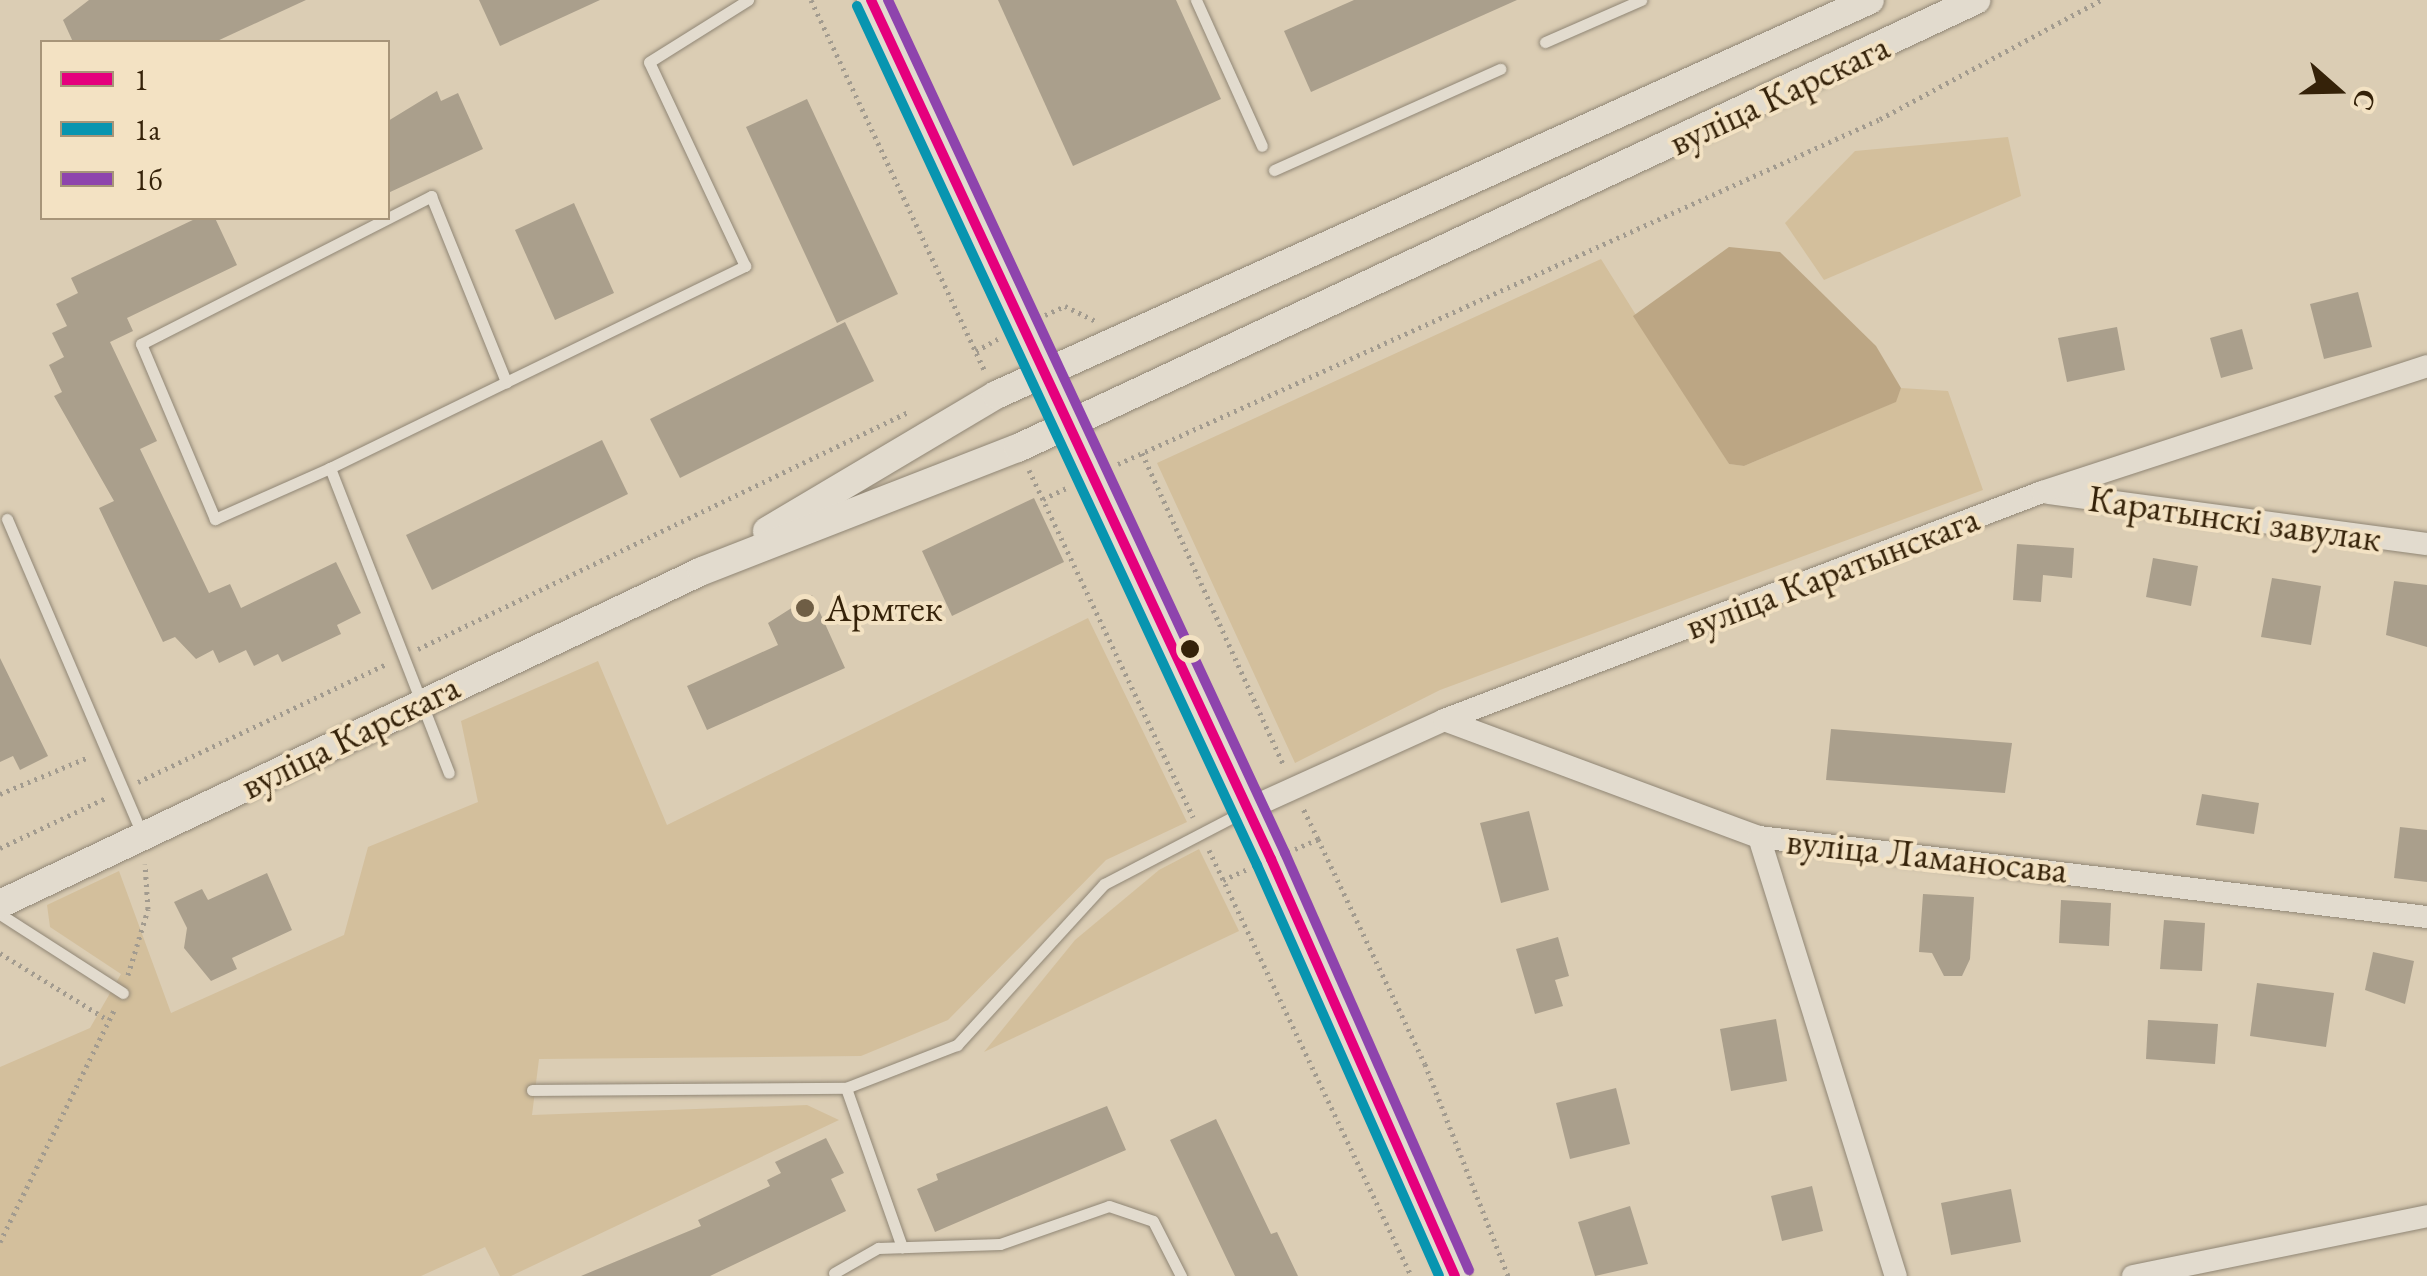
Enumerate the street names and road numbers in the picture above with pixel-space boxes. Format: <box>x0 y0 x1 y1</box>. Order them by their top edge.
street label: вуліца Карскага <box>1662 23 1896 165</box>
street label: Каратынскі завулак <box>2086 475 2384 561</box>
street label: вуліца Каратынскага <box>1679 495 1985 649</box>
street label: вуліца Карскага <box>233 663 467 809</box>
street label: вуліца Ламаносава <box>1784 818 2070 892</box>

